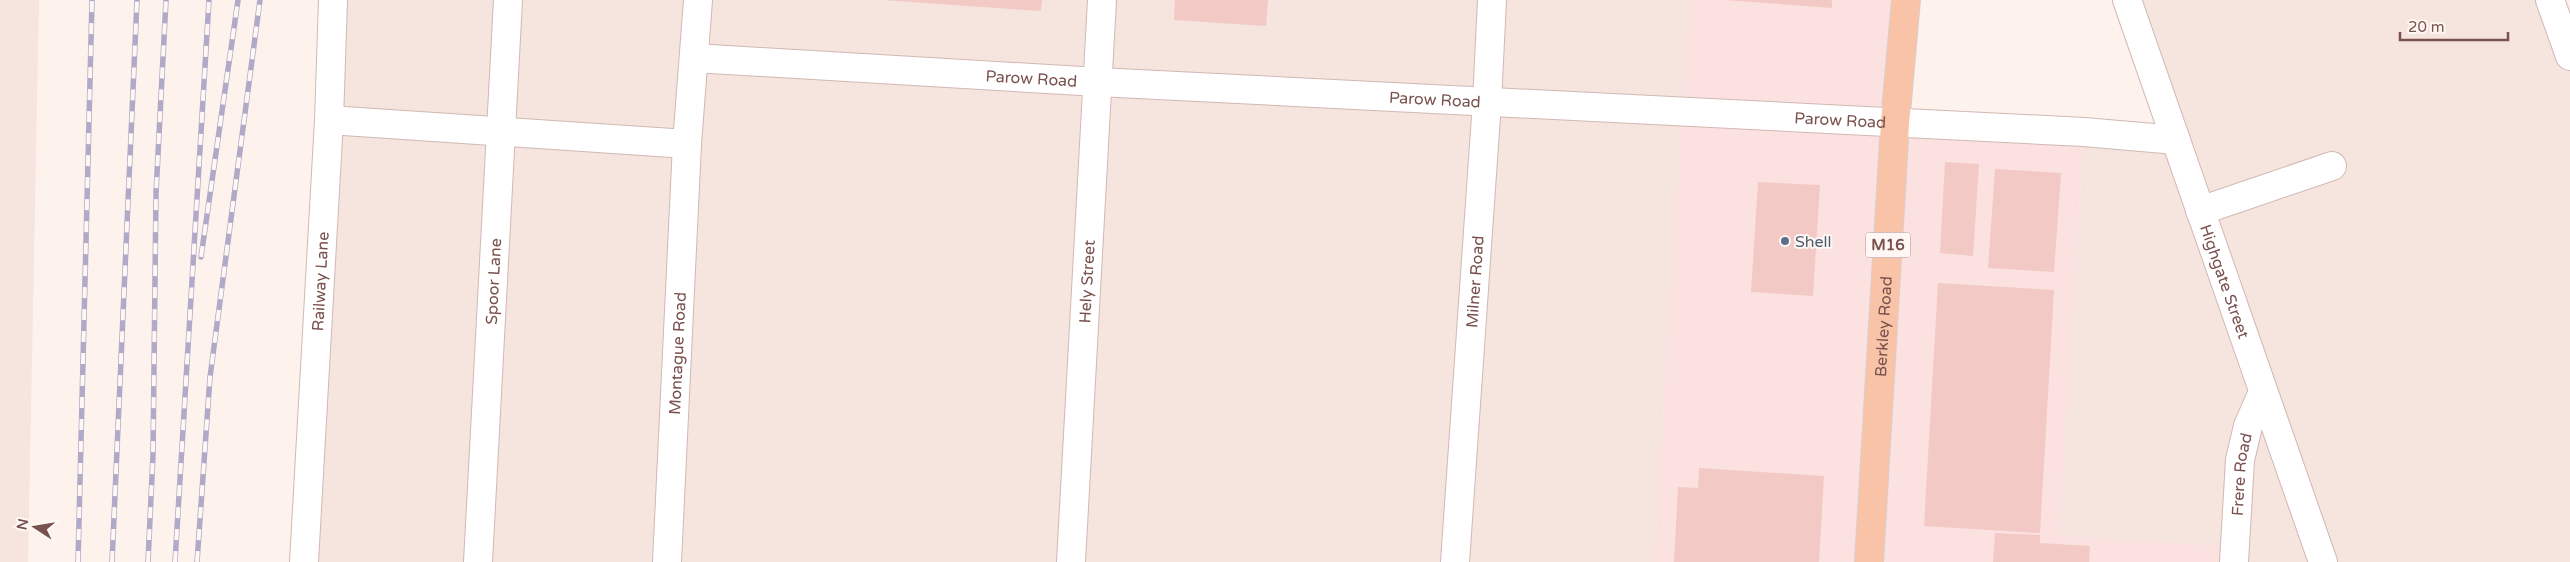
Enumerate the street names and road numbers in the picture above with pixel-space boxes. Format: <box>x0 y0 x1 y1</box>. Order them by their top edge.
street label: Parow Road <box>985 66 1078 92</box>
street label: Parow Road <box>1388 88 1481 112</box>
street label: Parow Road <box>1794 108 1887 133</box>
street label: Highgate Street <box>2195 222 2253 342</box>
street label: Railway Lane <box>308 231 334 332</box>
road number: M16 <box>1866 232 1910 258</box>
street label: Milner Road <box>1462 235 1489 329</box>
street label: Spoor Lane <box>482 238 506 325</box>
street label: Hely Street <box>1075 239 1100 324</box>
street label: Berkley Road <box>1871 276 1897 377</box>
street label: Montague Road <box>665 291 691 415</box>
street label: Frere Road <box>2228 431 2257 517</box>

